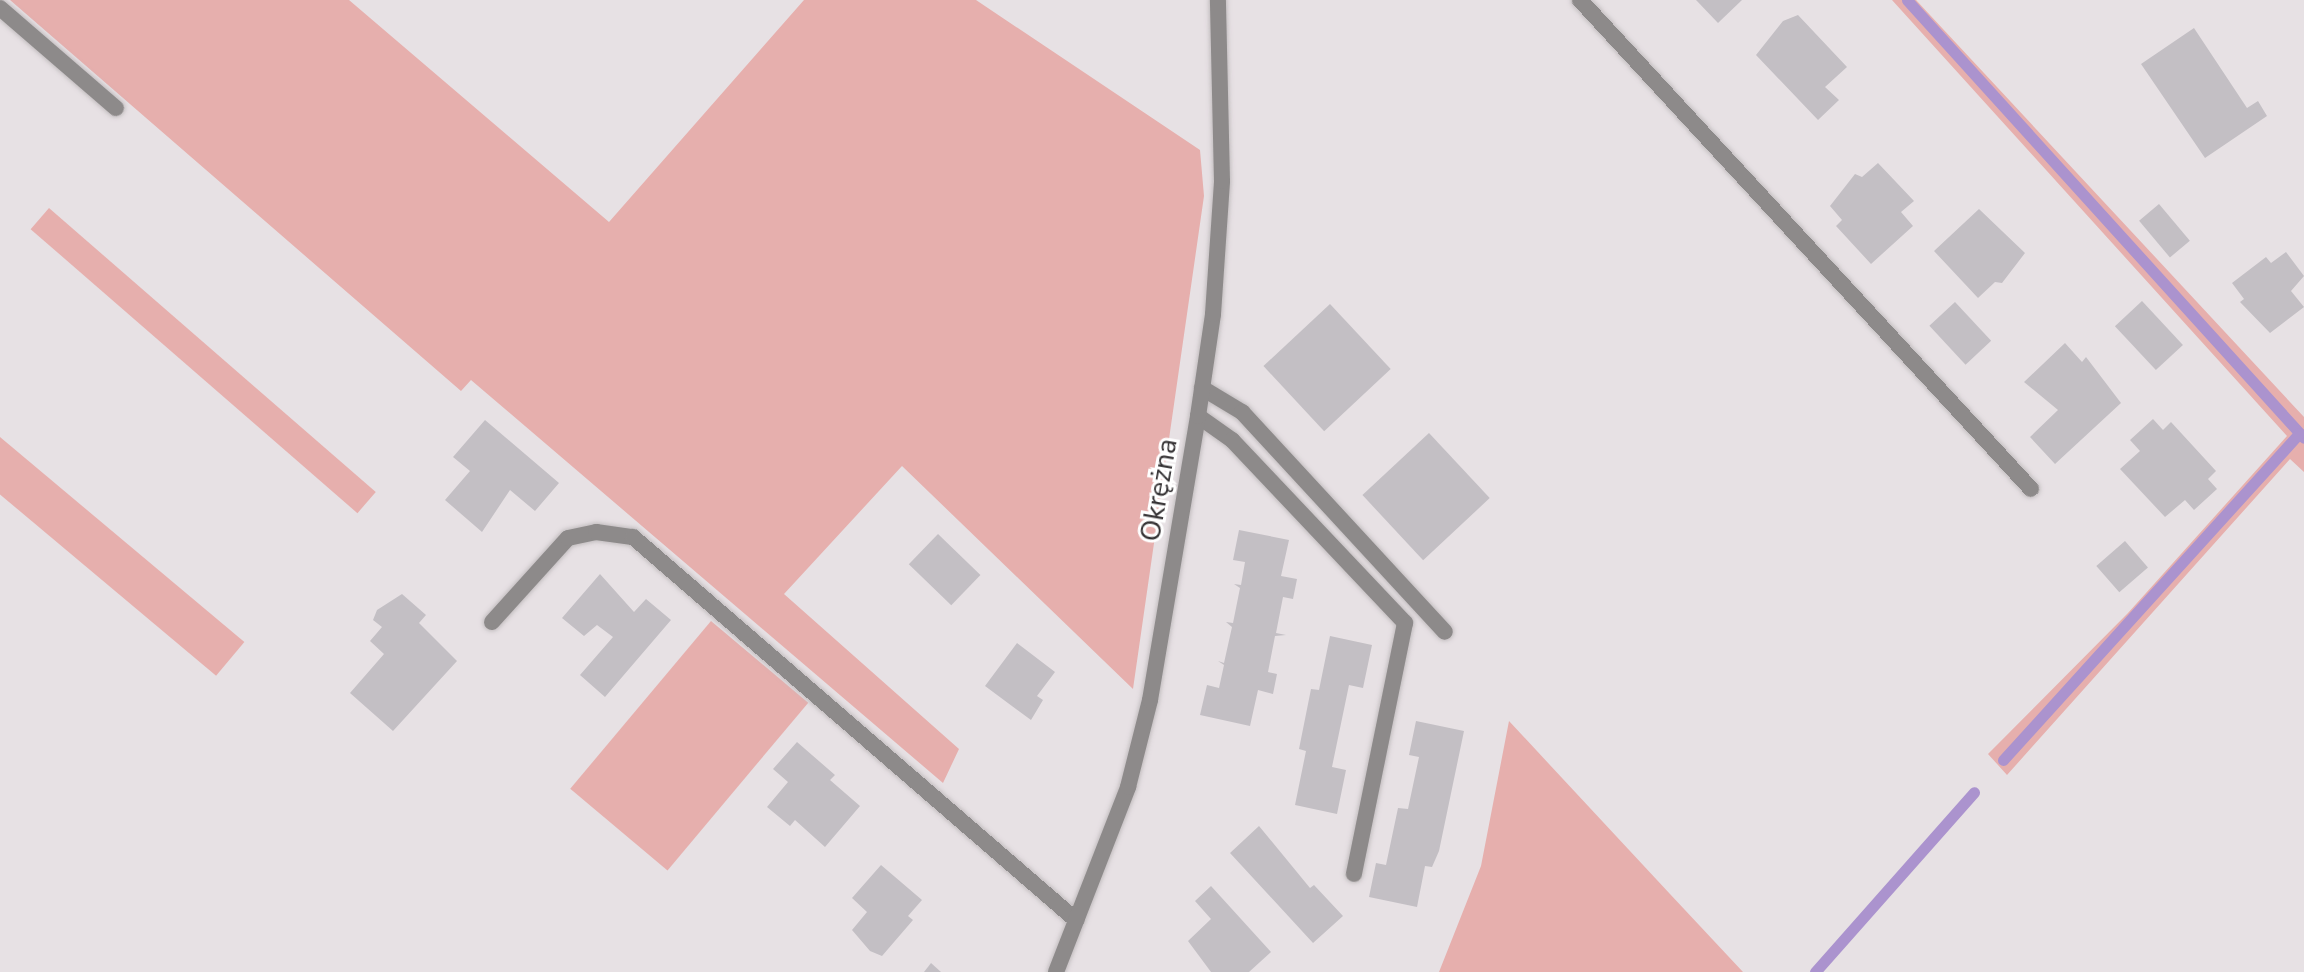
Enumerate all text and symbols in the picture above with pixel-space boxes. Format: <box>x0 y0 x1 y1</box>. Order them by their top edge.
street label: Okrężna <box>1133 436 1185 544</box>

